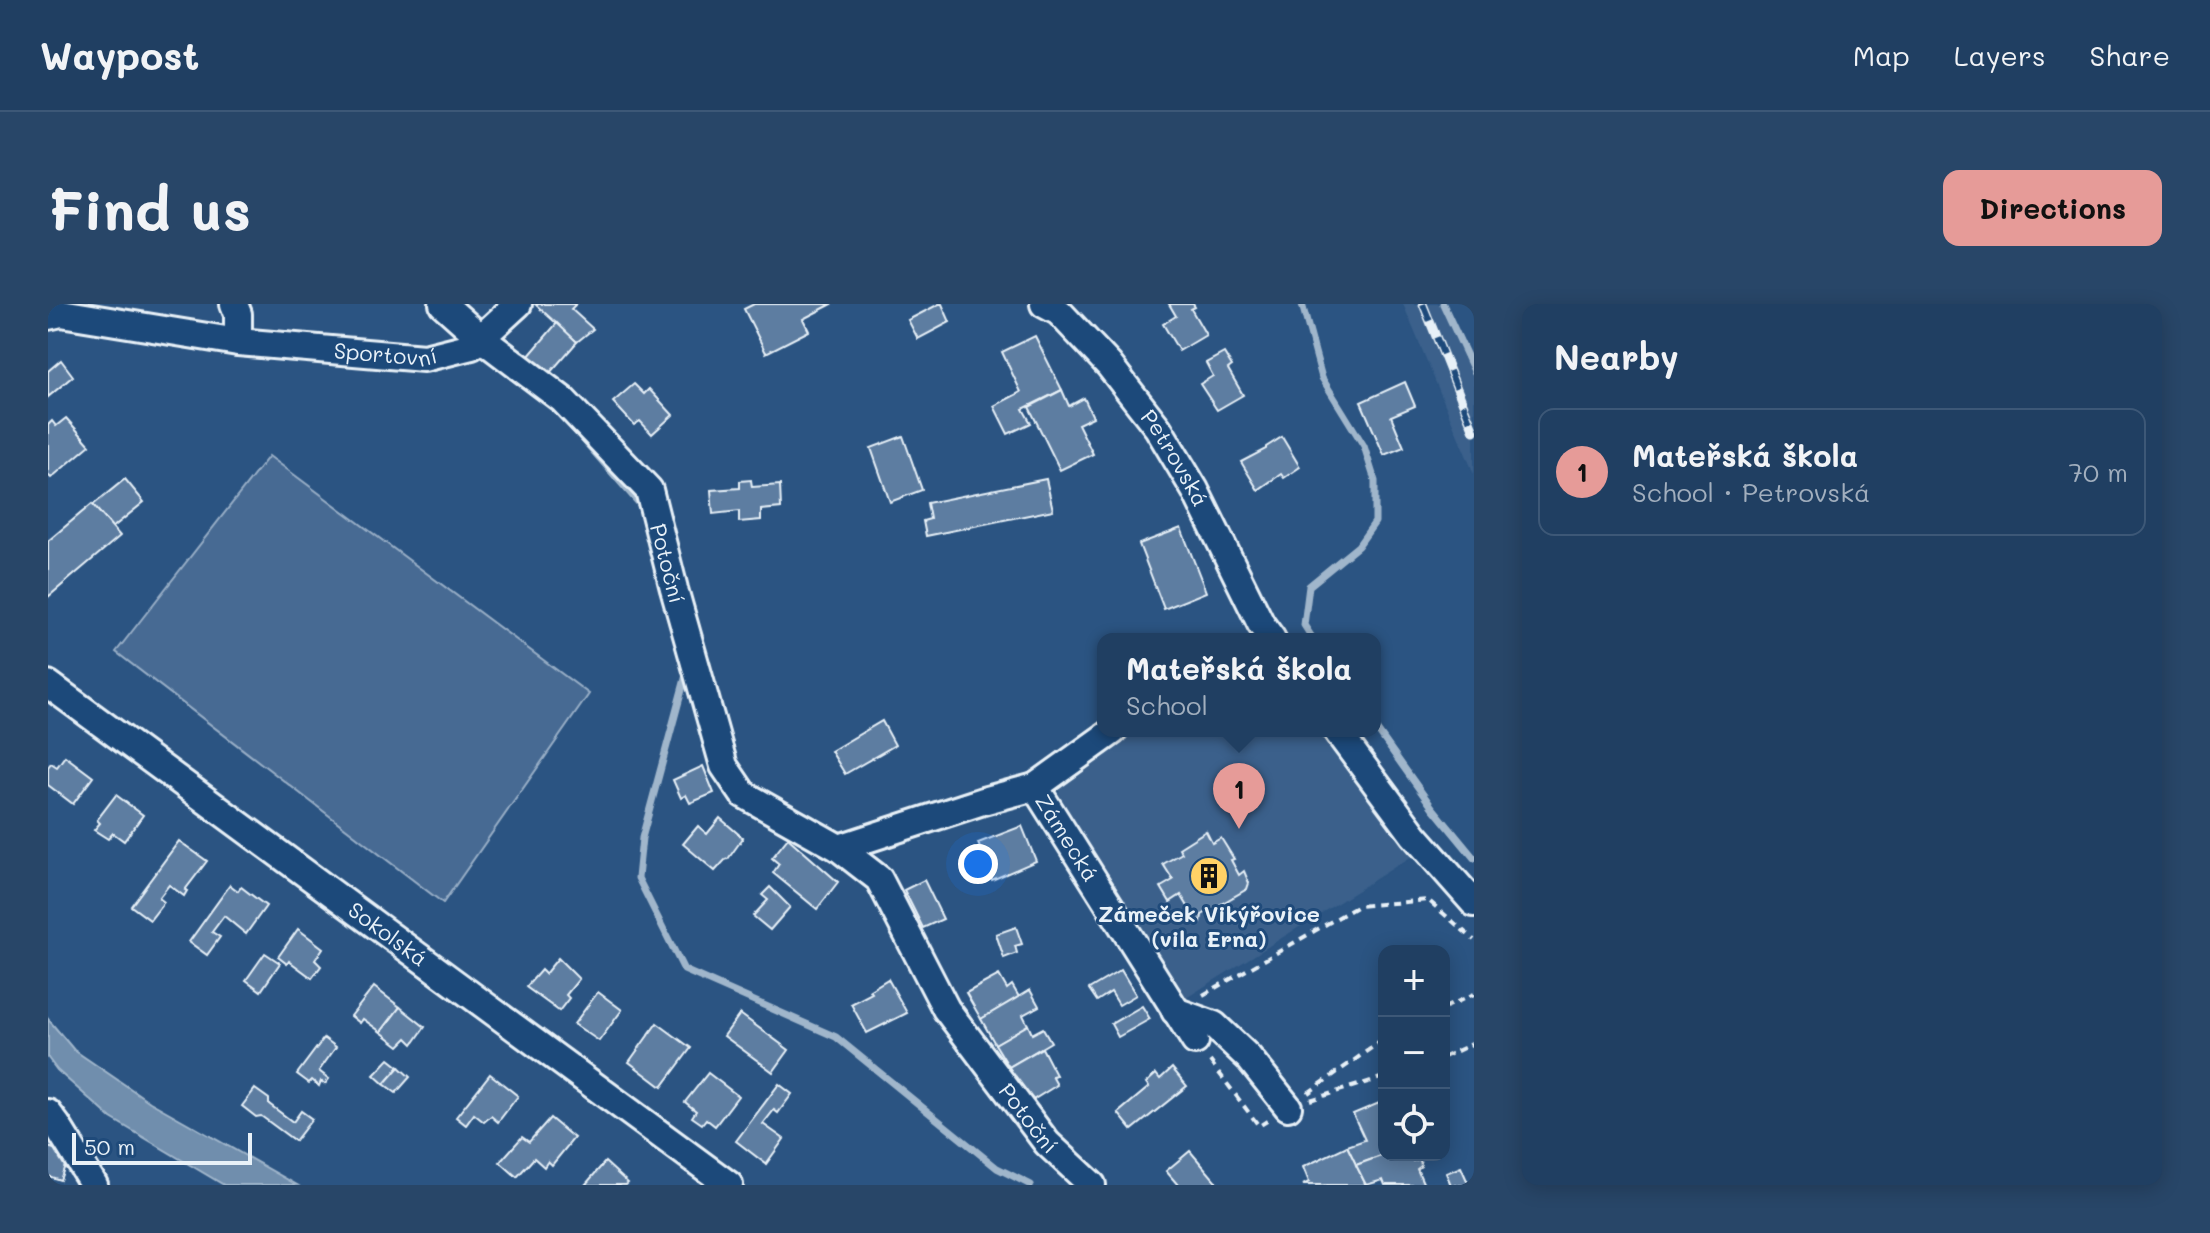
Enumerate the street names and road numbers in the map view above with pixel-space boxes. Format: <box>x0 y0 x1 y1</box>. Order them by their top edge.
street label: Sportovní <box>333 335 440 373</box>
street label: Petrovská <box>1135 403 1216 511</box>
street label: Potoční <box>644 520 692 607</box>
street label: Zámecká <box>1029 788 1106 887</box>
street label: Sokolská <box>343 895 434 973</box>
street label: Potoční <box>993 1077 1064 1160</box>

